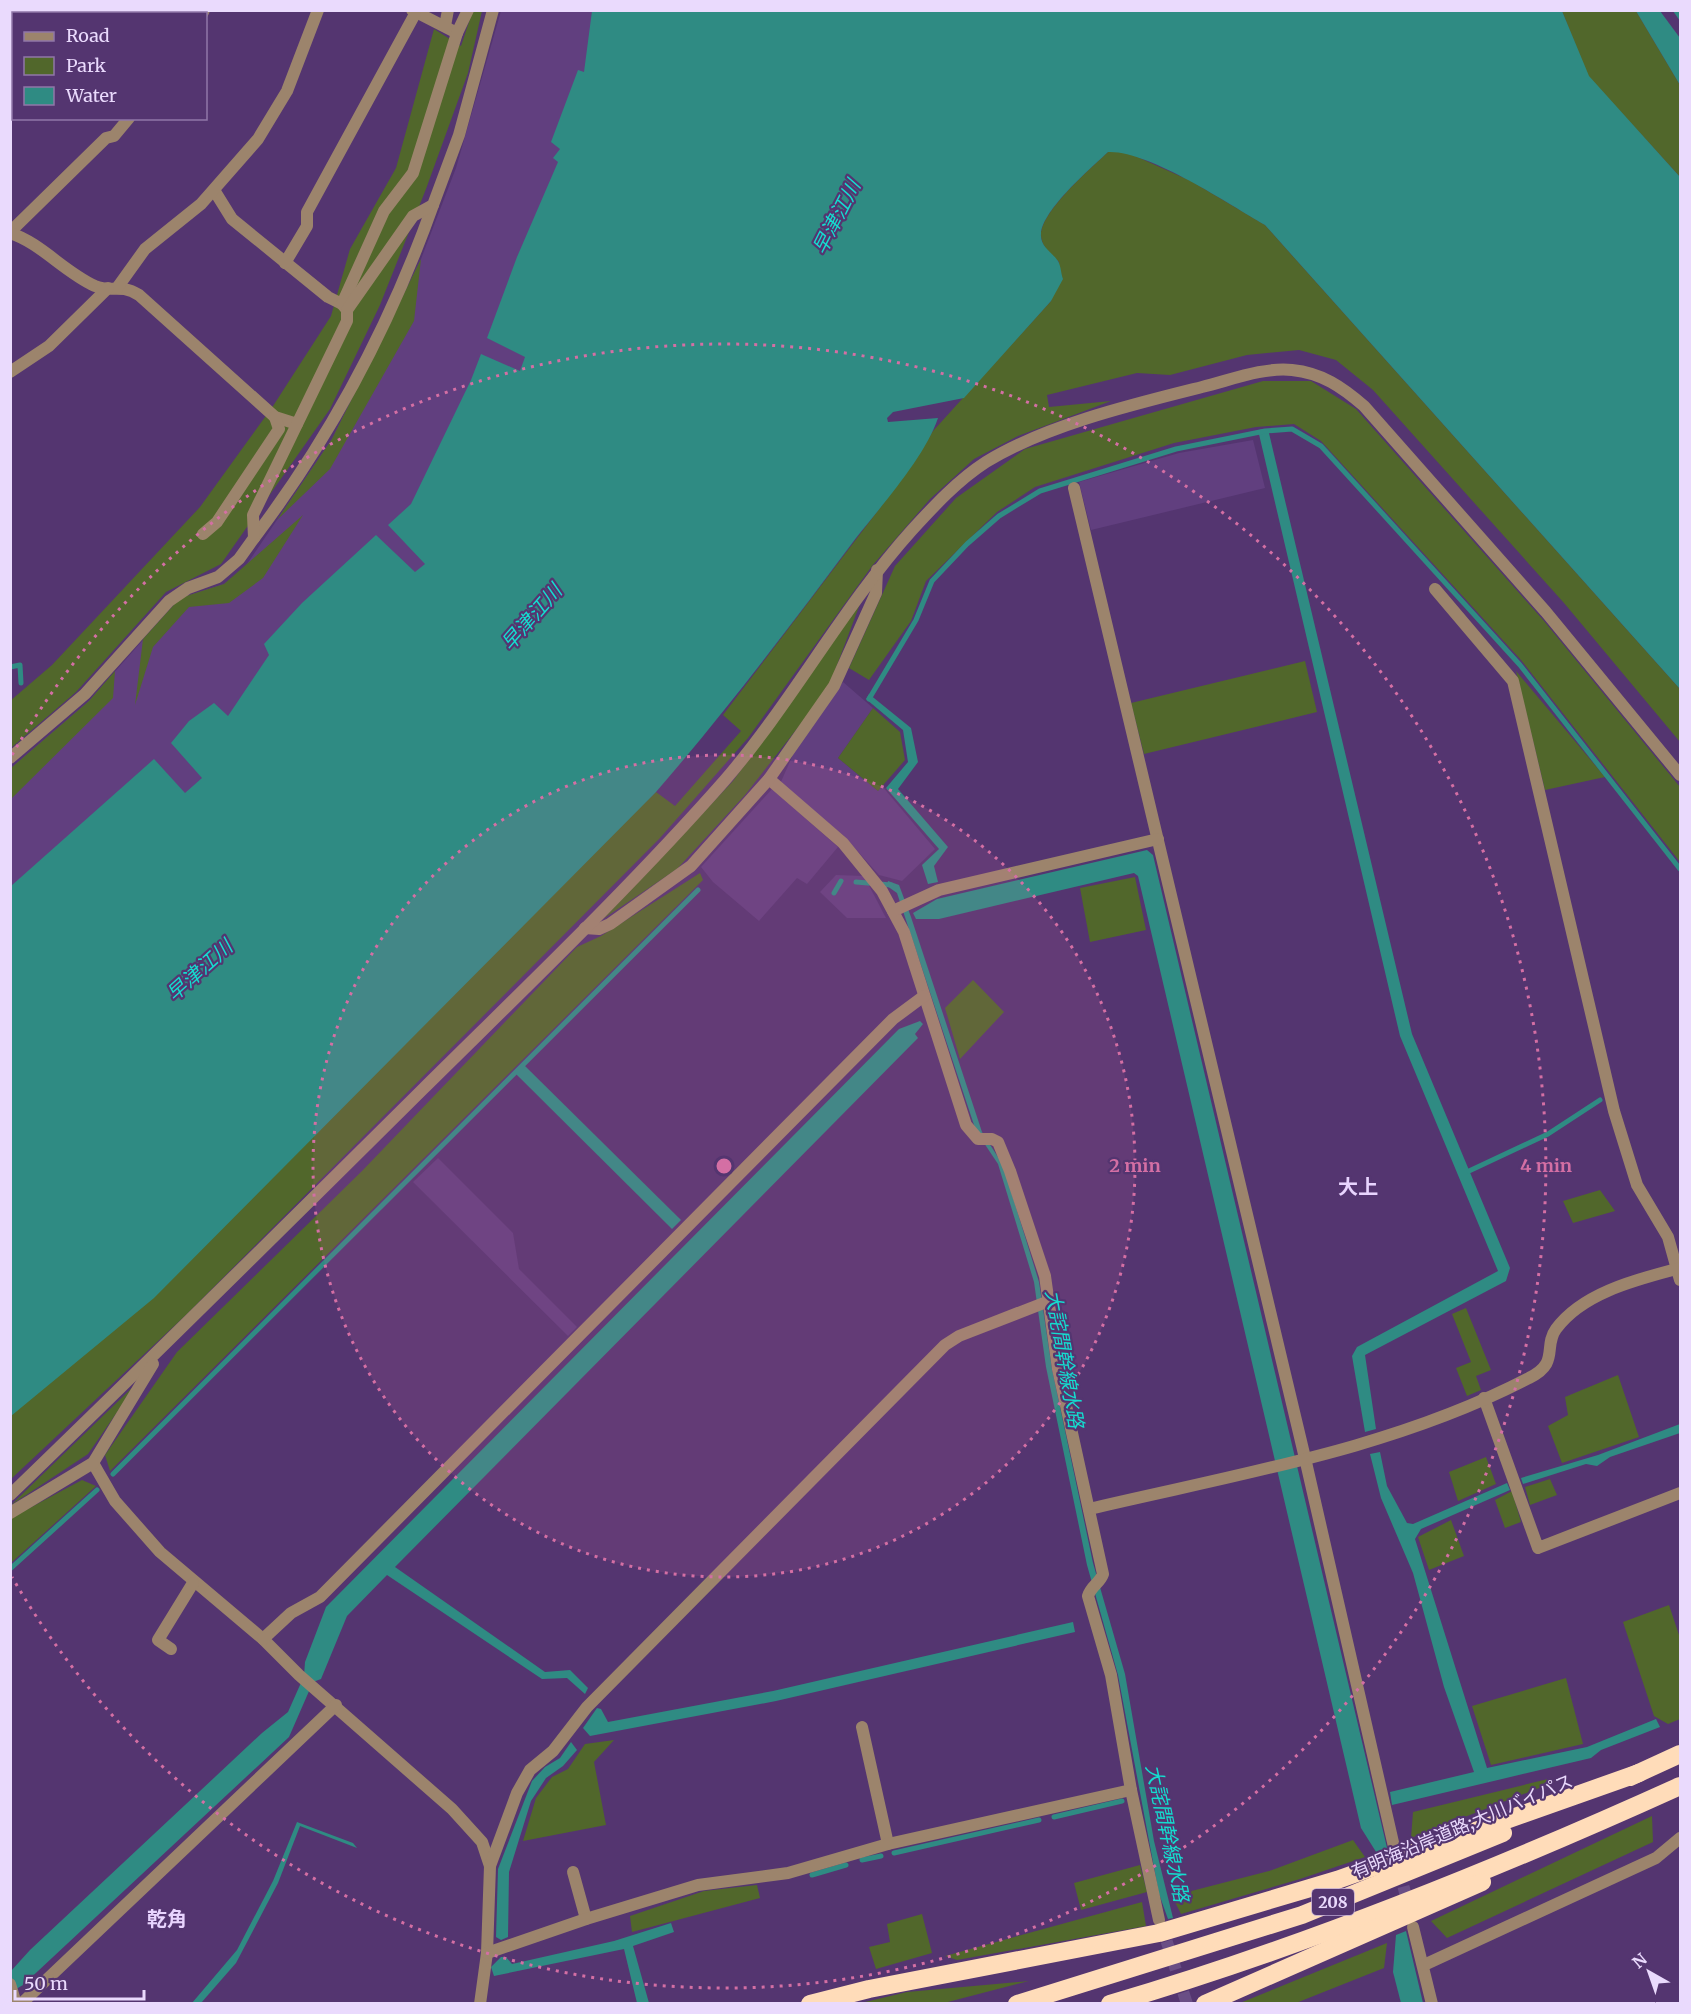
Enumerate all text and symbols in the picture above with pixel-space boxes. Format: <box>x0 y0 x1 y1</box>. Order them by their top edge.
legend <box>12 12 207 120</box>
text: Road <box>66 24 110 47</box>
text: Park <box>66 54 107 77</box>
text: Water <box>65 84 117 107</box>
water label: 早津江川 <box>807 174 866 258</box>
water label: 早津江川 <box>495 577 568 655</box>
water label: 早津江川 <box>161 933 239 1006</box>
text: 2 min <box>1109 1154 1161 1177</box>
text: 4 min <box>1520 1154 1572 1177</box>
centre of rings <box>714 1156 734 1176</box>
district label: 大上 <box>1338 1174 1378 1199</box>
water label: 大詫間幹線水路 <box>1041 1288 1090 1432</box>
water label: 大詫間幹線水路 <box>1141 1762 1195 1906</box>
street label: 有明海沿岸道路;大川バイパス <box>1348 1769 1576 1883</box>
road number: 208 <box>1312 1889 1354 1915</box>
district label: 乾角 <box>147 1906 187 1931</box>
north arrow <box>1619 1942 1679 2002</box>
text: N <box>1628 1949 1651 1972</box>
scale bar <box>15 1963 144 2001</box>
text: 50 m <box>24 1972 68 1995</box>

